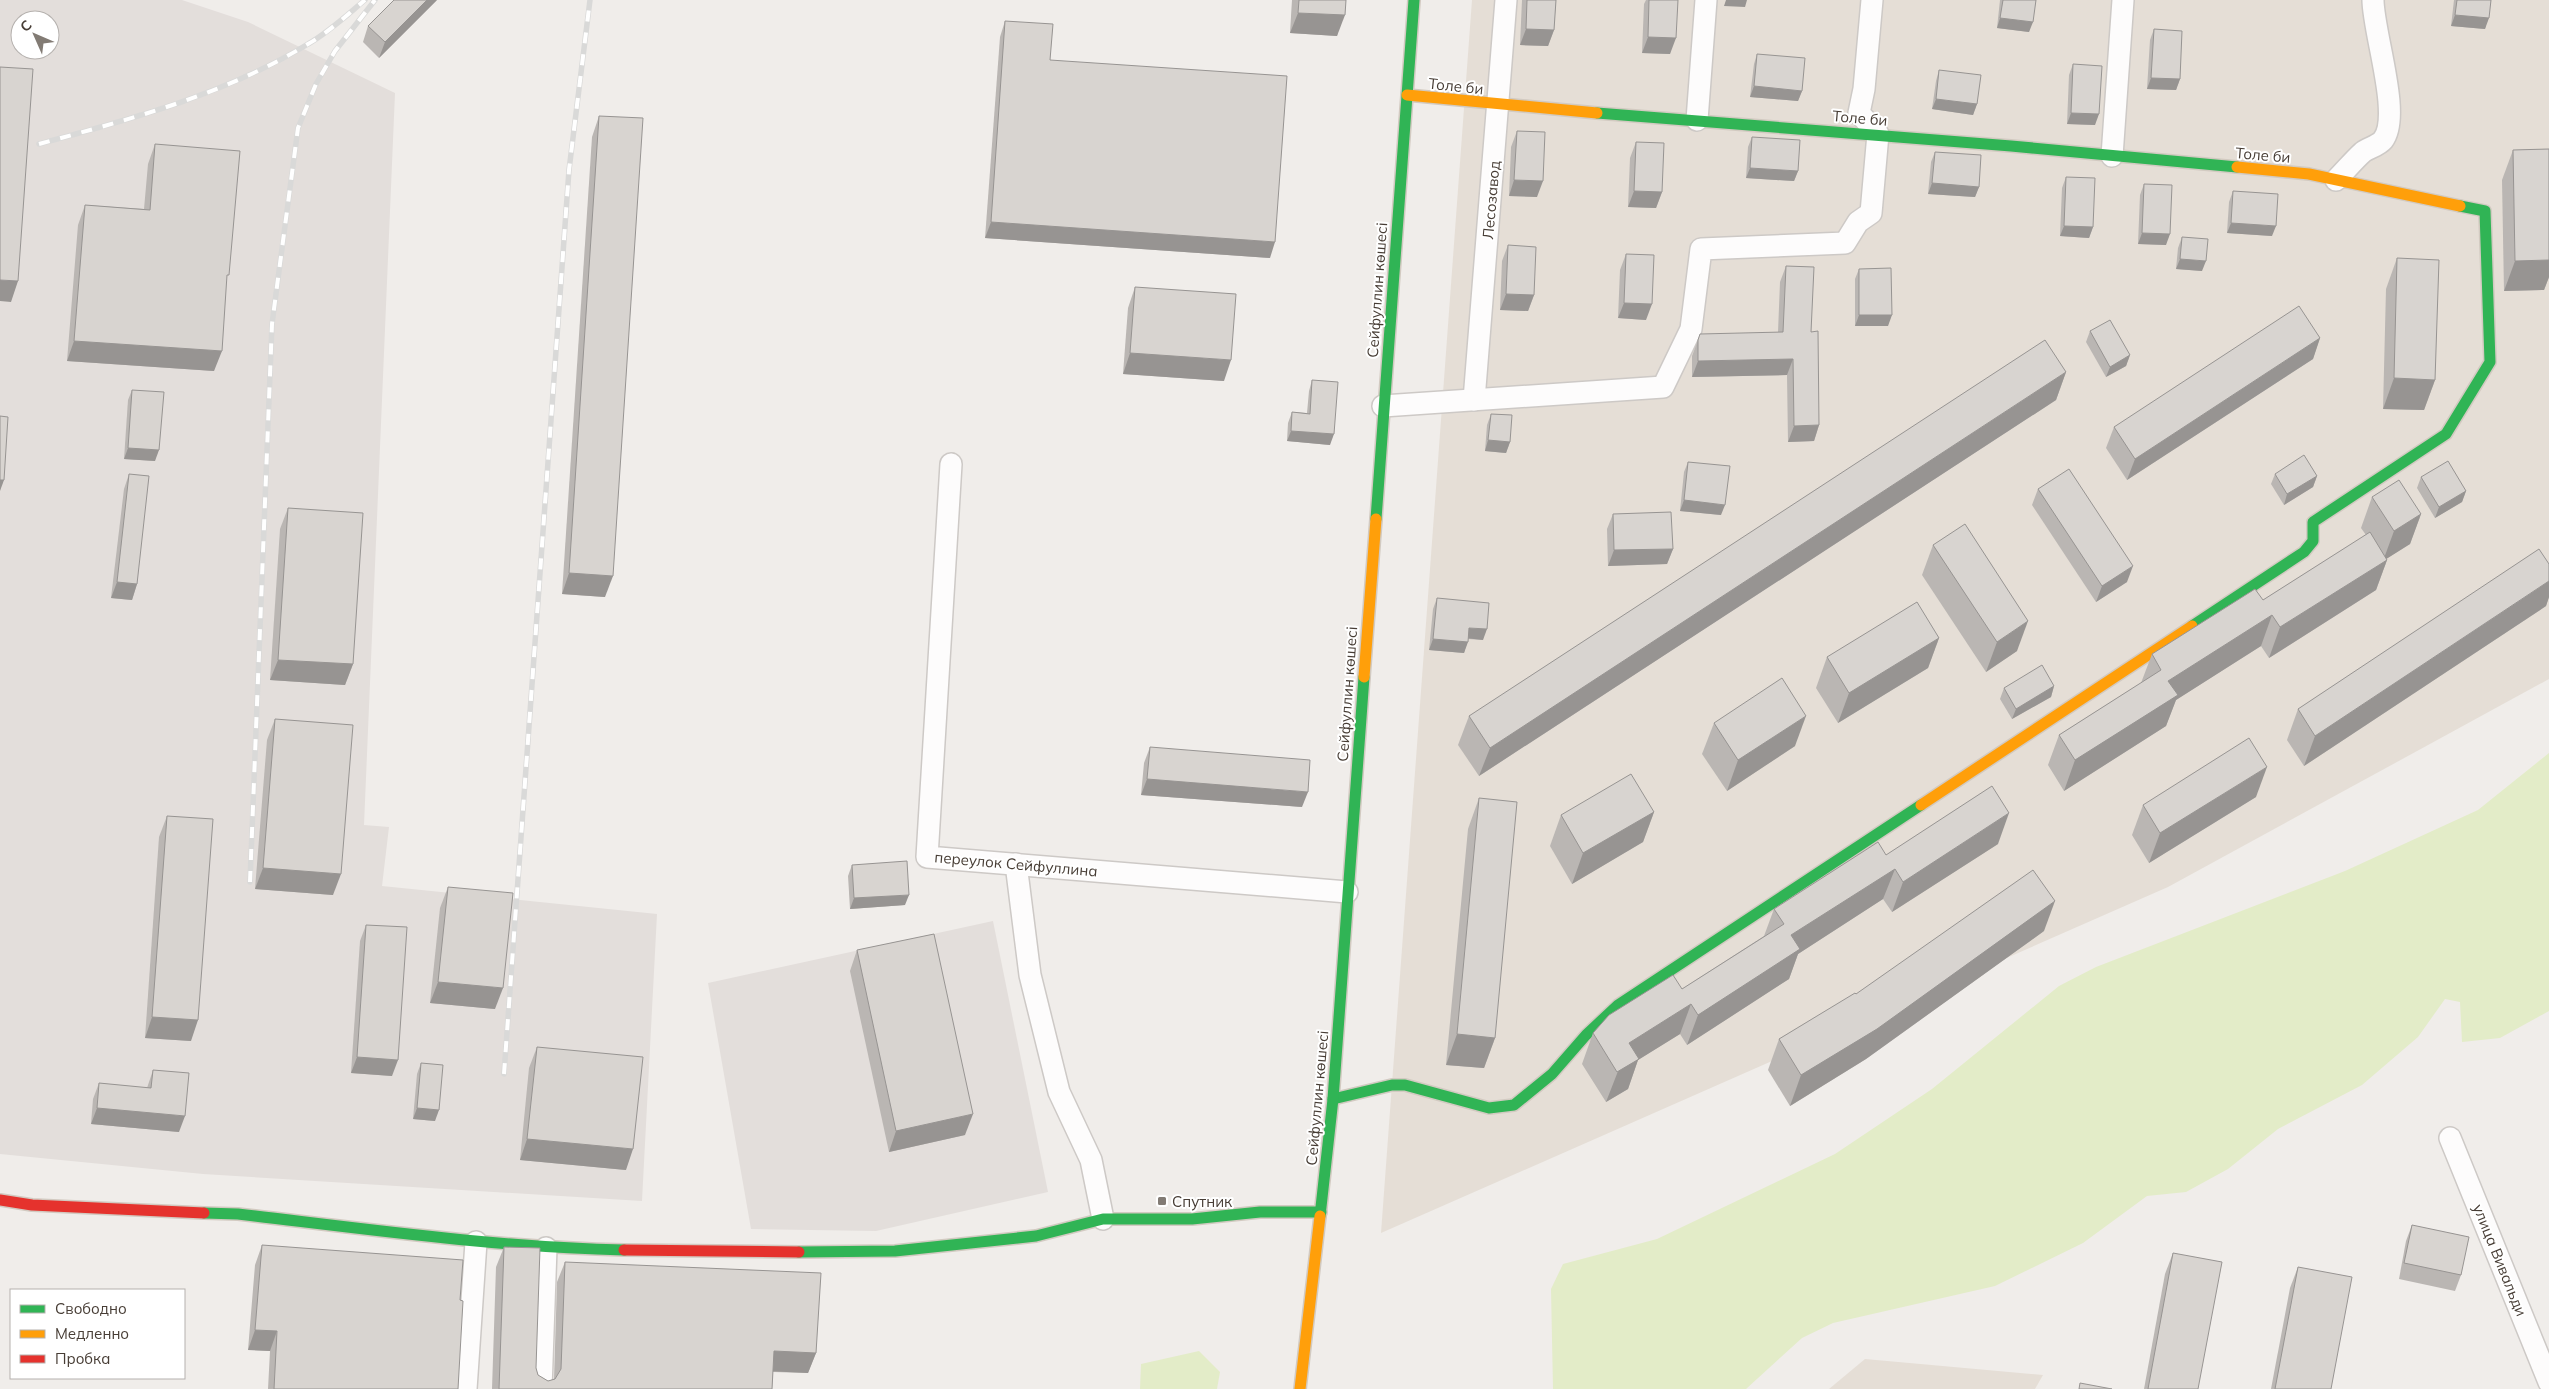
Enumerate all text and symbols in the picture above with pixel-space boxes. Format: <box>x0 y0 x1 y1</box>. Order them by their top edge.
north arrow <box>10 10 60 60</box>
text: С <box>16 16 36 36</box>
street label: Толе би <box>1428 74 1484 98</box>
street label: Толе би <box>1832 106 1888 130</box>
street label: Толе би <box>2235 143 2291 167</box>
street label: Лесозавод <box>1478 160 1504 240</box>
street label: Сейфуллин көшесі <box>1363 222 1391 358</box>
street label: Сейфуллин көшесі <box>1333 626 1361 762</box>
street label: переулок Сейфуллина <box>934 847 1098 881</box>
street label: Сейфуллин көшесі <box>1302 1030 1332 1166</box>
place label: Спутник <box>1172 1192 1233 1211</box>
marker: Спутник <box>1156 1195 1168 1207</box>
street label: улица Вивальди <box>2469 1201 2531 1319</box>
legend <box>10 1289 185 1379</box>
text: Свободно <box>55 1299 127 1318</box>
text: Медленно <box>55 1324 129 1343</box>
text: Пробка <box>55 1349 110 1368</box>

